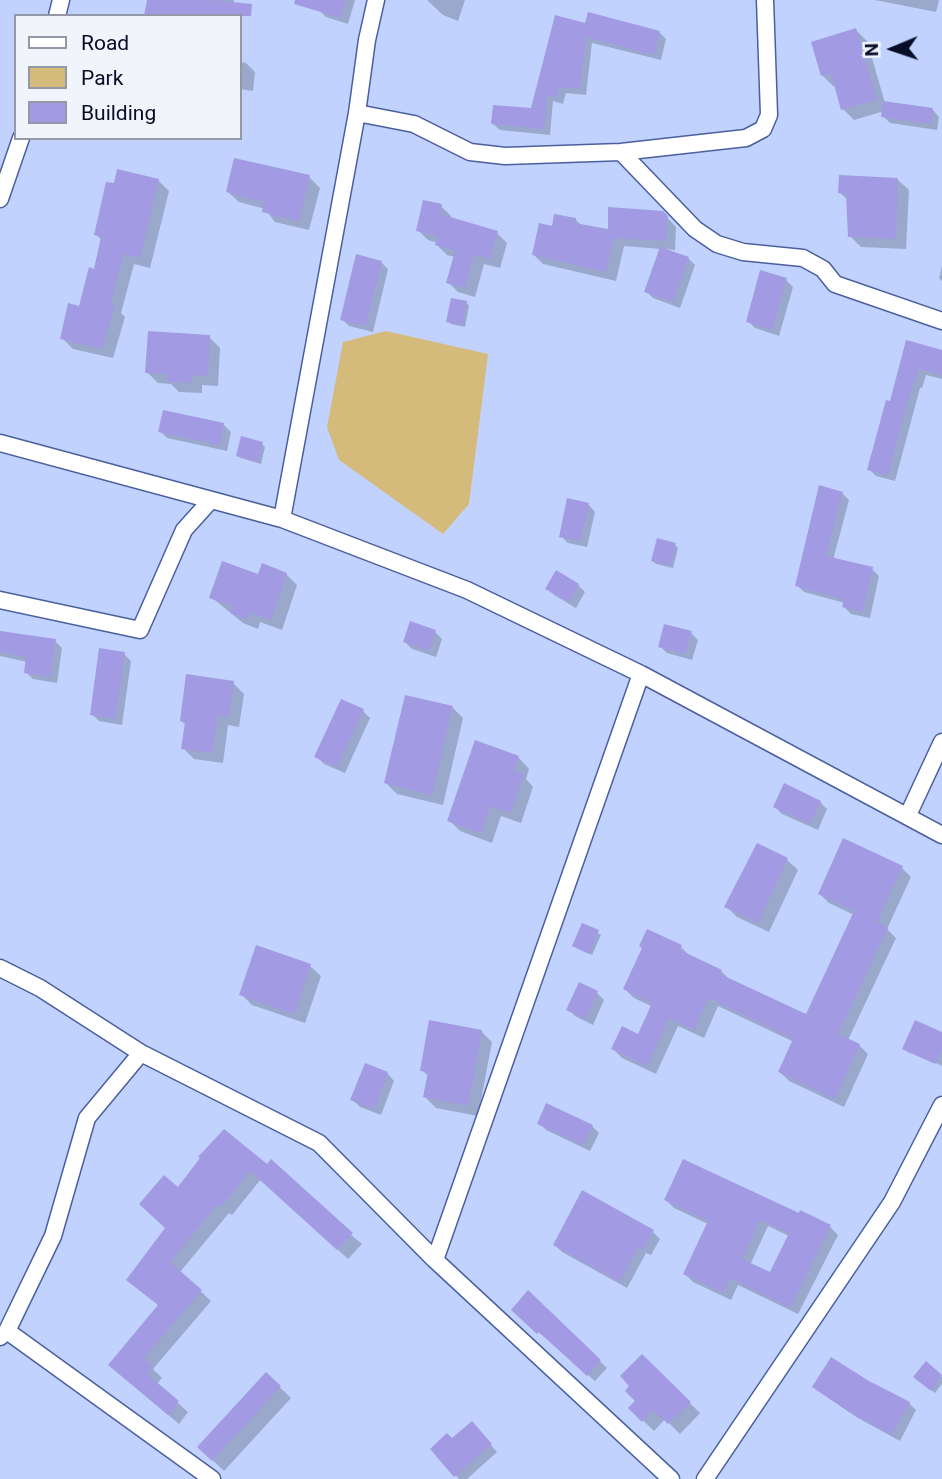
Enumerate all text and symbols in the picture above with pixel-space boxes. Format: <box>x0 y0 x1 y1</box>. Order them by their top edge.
legend <box>14 14 242 140</box>
north arrow <box>858 14 928 84</box>
text: Road <box>81 31 129 55</box>
text: N <box>860 43 883 57</box>
text: Park <box>81 66 123 90</box>
text: Building <box>81 101 156 125</box>

